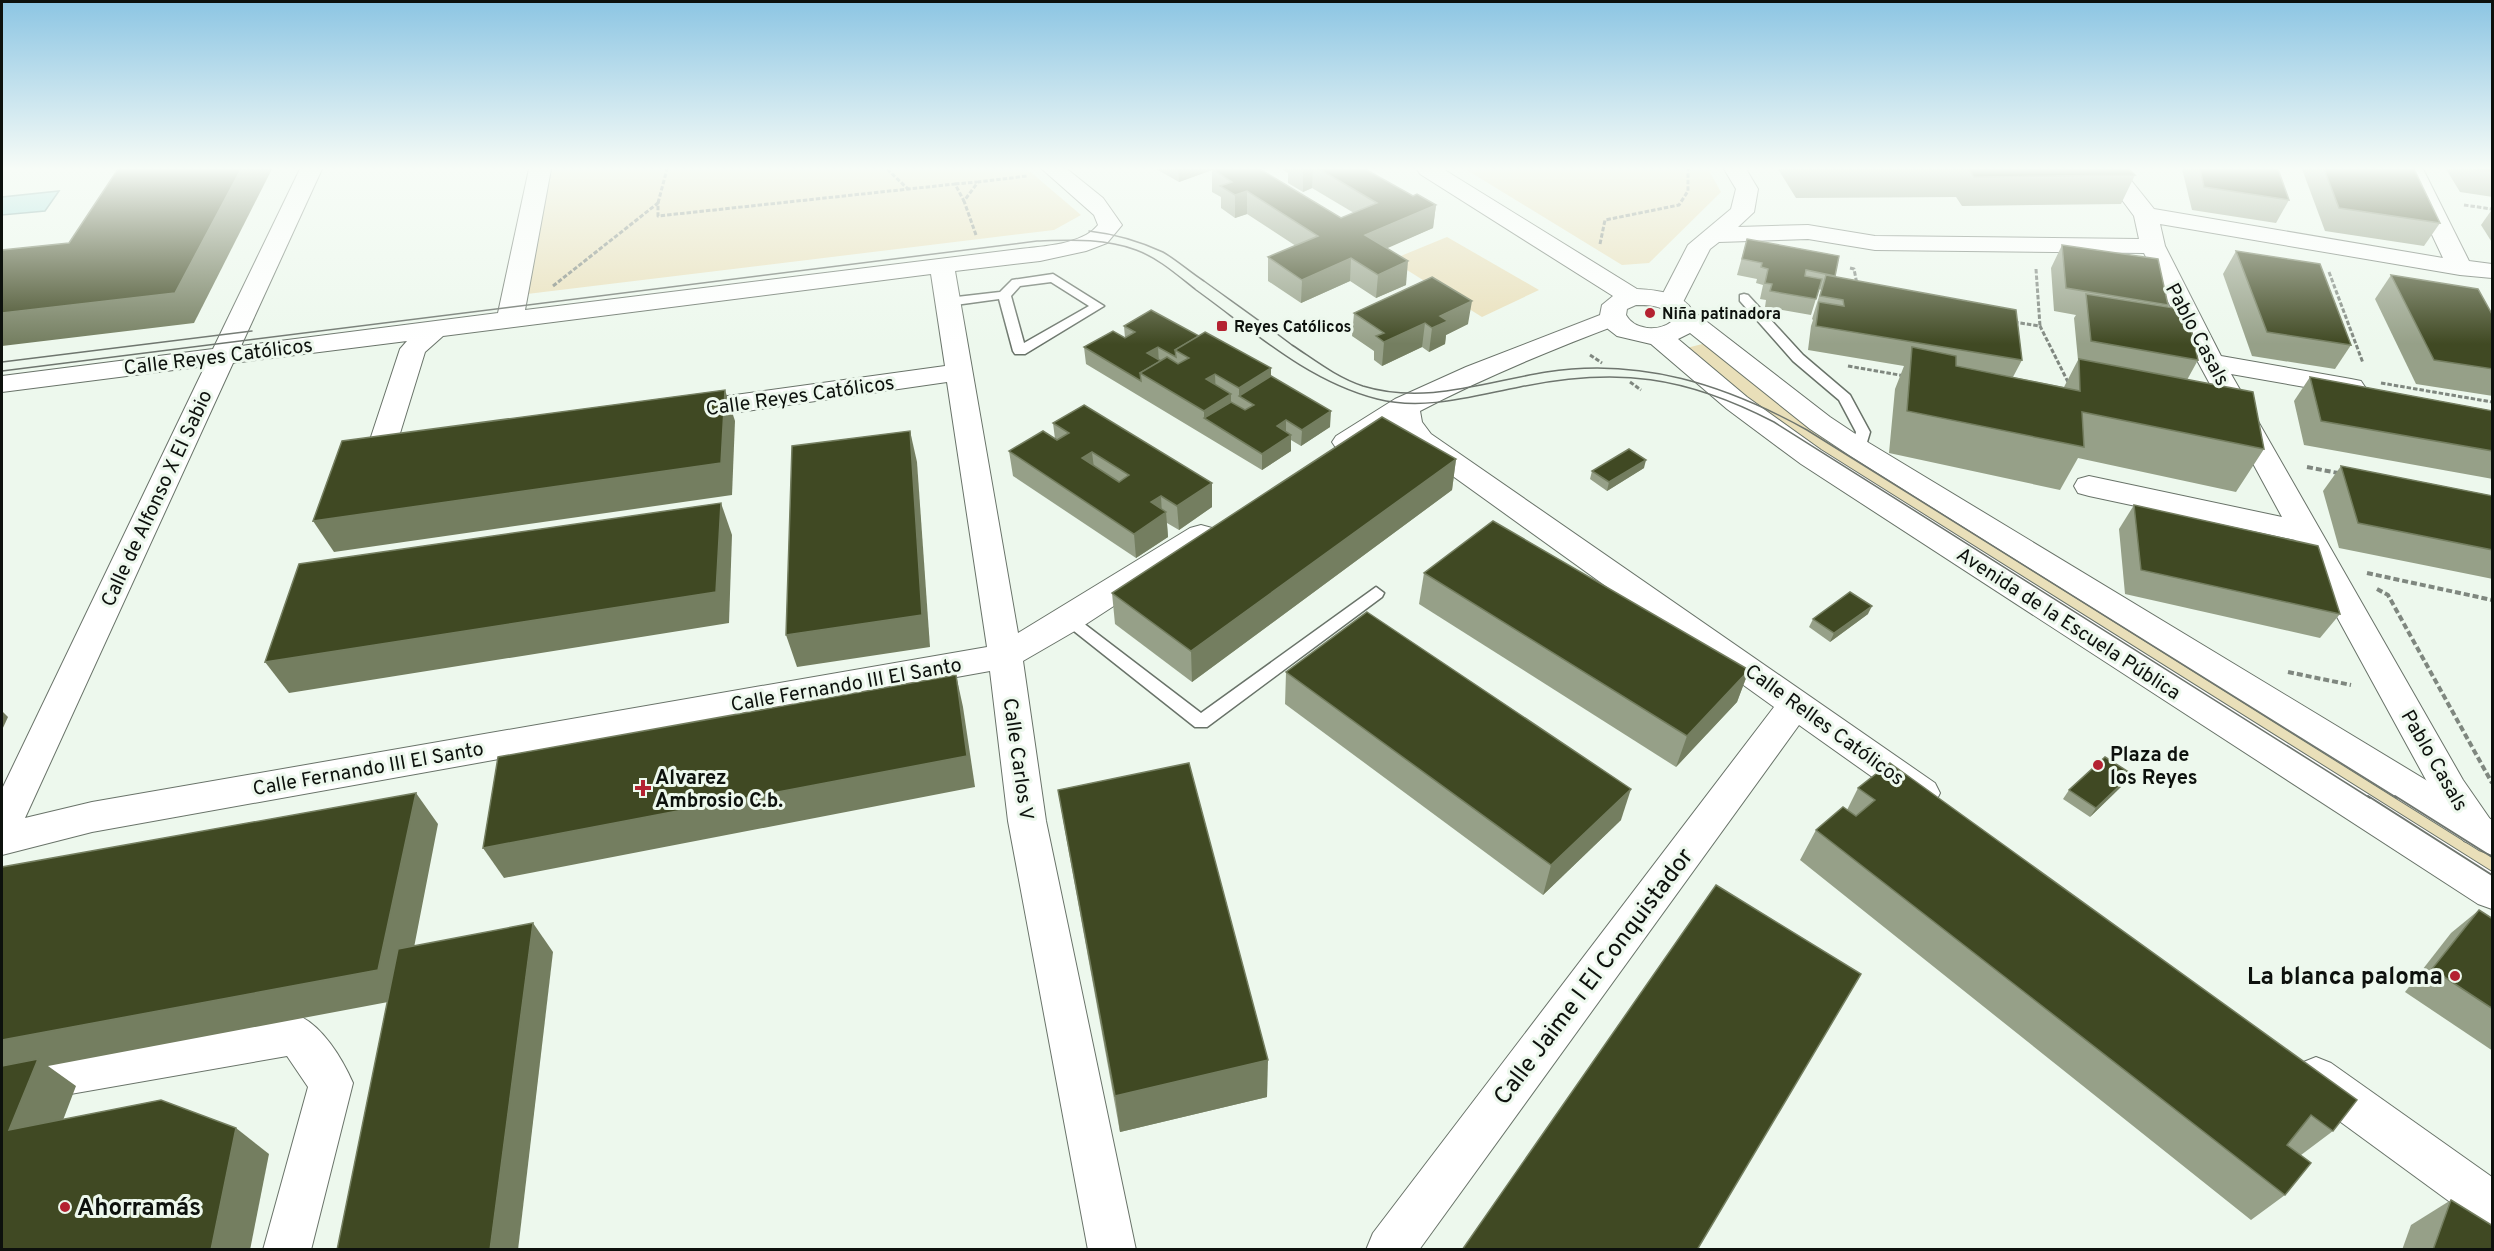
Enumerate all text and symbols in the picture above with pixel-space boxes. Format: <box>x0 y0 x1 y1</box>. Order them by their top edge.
street label: Pablo Casals <box>2158 279 2234 391</box>
place label: Niña patinadora <box>1662 305 1781 325</box>
marker: Niña patinadora <box>1643 306 1657 320</box>
place label: Reyes Católicos <box>1234 318 1352 338</box>
marker: Reyes Católicos <box>1215 319 1229 333</box>
street label: Calle Reyes Católicos <box>122 333 314 382</box>
street label: Calle Reyes Católicos <box>704 371 896 423</box>
street label: Calle de Alfonso X El Sabio <box>96 386 220 611</box>
street label: Avenida de la Escuela Pública <box>1951 542 2185 707</box>
street label: Calle Fernando III El Santo <box>729 653 964 719</box>
street label: Calle Relles Católicos <box>1739 659 1909 792</box>
street label: Calle Carlos V <box>996 696 1038 822</box>
street label: Pablo Casals <box>2394 706 2473 816</box>
street label: Calle Fernando III El Santo <box>251 737 486 803</box>
place label: Plaza de los Reyes <box>2110 743 2198 792</box>
marker: Plaza de los Reyes <box>2091 758 2105 772</box>
place label: Alvarez Ambrosio C.b. <box>655 766 783 815</box>
marker: Alvarez Ambrosio C.b. <box>636 781 650 795</box>
street label: Calle Jaime I El Conquistador <box>1488 843 1701 1112</box>
place label: La blanca paloma <box>2247 963 2443 993</box>
marker: La blanca paloma <box>2448 969 2462 983</box>
place label: Ahorramás <box>77 1194 201 1224</box>
marker: Ahorramás <box>58 1200 72 1214</box>

